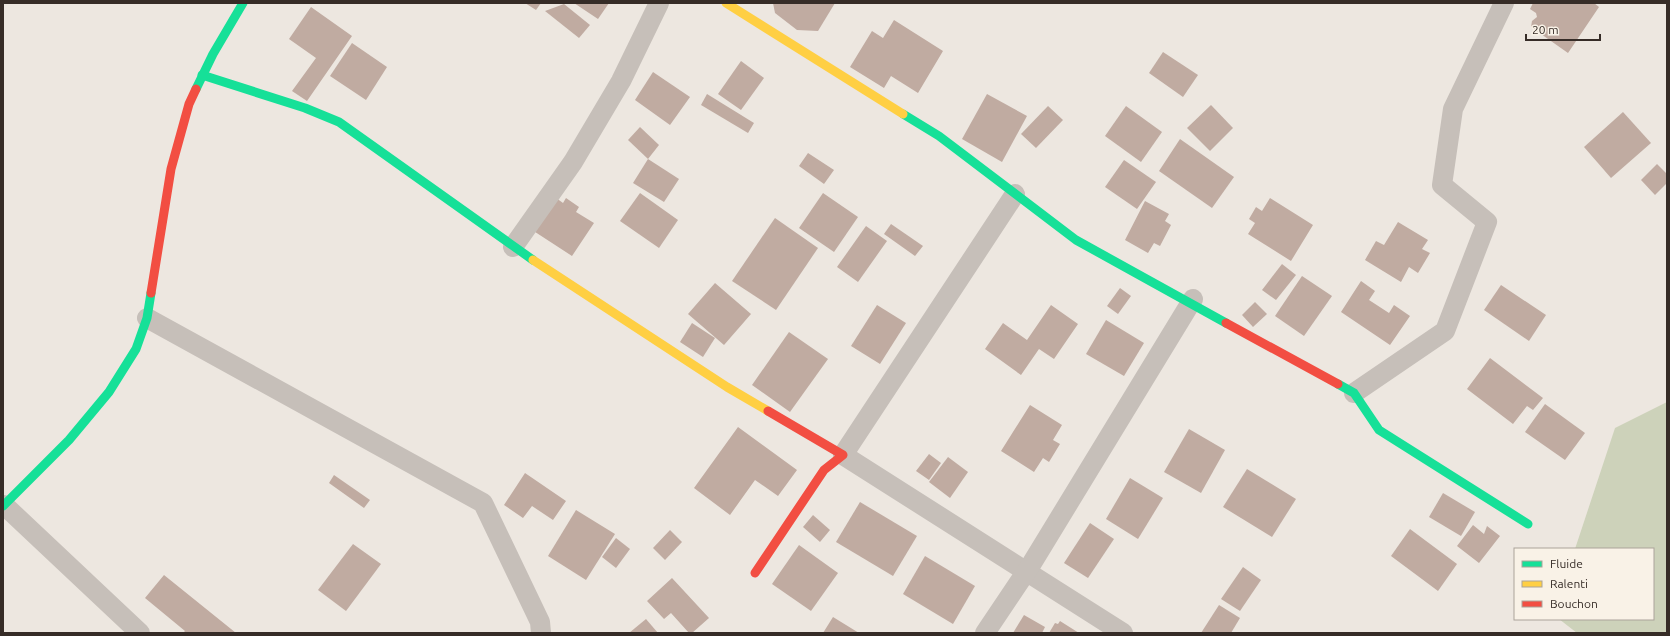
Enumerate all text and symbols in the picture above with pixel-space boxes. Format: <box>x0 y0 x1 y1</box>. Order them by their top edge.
scale bar <box>1526 16 1600 42</box>
text: 20 m <box>1532 23 1559 36</box>
legend <box>1514 548 1654 620</box>
text: Fluide <box>1550 557 1583 570</box>
text: Ralenti <box>1550 577 1588 590</box>
text: Bouchon <box>1550 597 1598 610</box>

